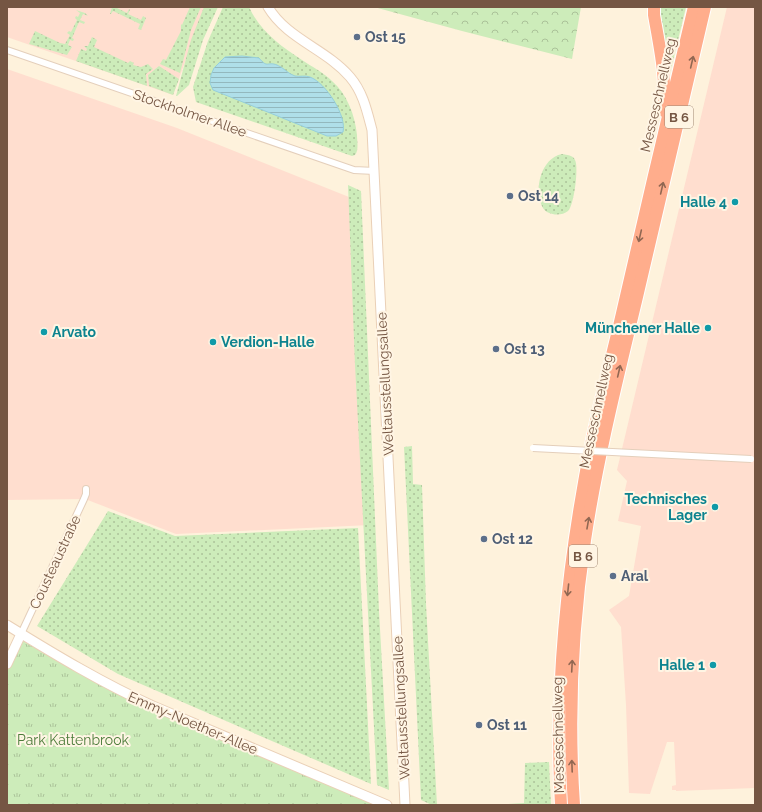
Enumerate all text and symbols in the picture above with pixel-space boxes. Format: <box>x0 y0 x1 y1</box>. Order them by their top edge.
place label: Ost 15 <box>365 29 406 45</box>
marker: Ost 15 <box>352 32 362 42</box>
street label: Messeschnellweg <box>637 36 679 154</box>
one-way arrow <box>689 56 697 69</box>
street label: Stockholmer Allee <box>131 86 249 140</box>
road number: B 6 <box>665 106 693 128</box>
one-way arrow <box>659 182 667 195</box>
place label: Ost 14 <box>518 188 559 204</box>
marker: Ost 14 <box>505 191 515 201</box>
place label: Halle 4 <box>680 194 727 210</box>
marker: Halle 4 <box>730 197 740 207</box>
one-way arrow <box>635 230 643 243</box>
street label: Weltausstellungsallee <box>373 312 397 456</box>
place label: Münchener Halle <box>585 320 701 336</box>
marker: Münchener Halle <box>703 323 713 333</box>
place label: Arvato <box>52 324 97 340</box>
marker: Arvato <box>39 327 49 337</box>
place label: Verdion-Halle <box>221 334 315 350</box>
marker: Verdion-Halle <box>208 337 218 347</box>
place label: Ost 13 <box>504 341 545 357</box>
marker: Ost 13 <box>491 344 501 354</box>
street label: Messeschnellweg <box>576 352 616 470</box>
one-way arrow <box>616 365 624 378</box>
place label: Technisches Lager <box>624 491 708 523</box>
marker: Technisches Lager <box>710 502 720 512</box>
street label: Cousteaustraße <box>26 513 84 611</box>
one-way arrow <box>584 516 592 529</box>
place label: Ost 12 <box>492 531 533 547</box>
marker: Ost 12 <box>479 534 489 544</box>
road number: B 6 <box>569 545 597 567</box>
place label: Aral <box>621 568 649 584</box>
marker: Aral <box>608 571 618 581</box>
one-way arrow <box>564 583 571 596</box>
street label: Weltausstellungsallee <box>389 636 413 780</box>
place label: Halle 1 <box>659 657 705 673</box>
one-way arrow <box>569 660 576 673</box>
marker: Halle 1 <box>708 660 718 670</box>
street label: Messeschnellweg <box>549 677 567 793</box>
street label: Emmy-Noether-Allee <box>126 688 260 758</box>
place label: Ost 11 <box>487 717 527 733</box>
marker: Ost 11 <box>474 720 484 730</box>
park label: Park Kattenbrook <box>17 732 129 748</box>
one-way arrow <box>568 760 576 773</box>

